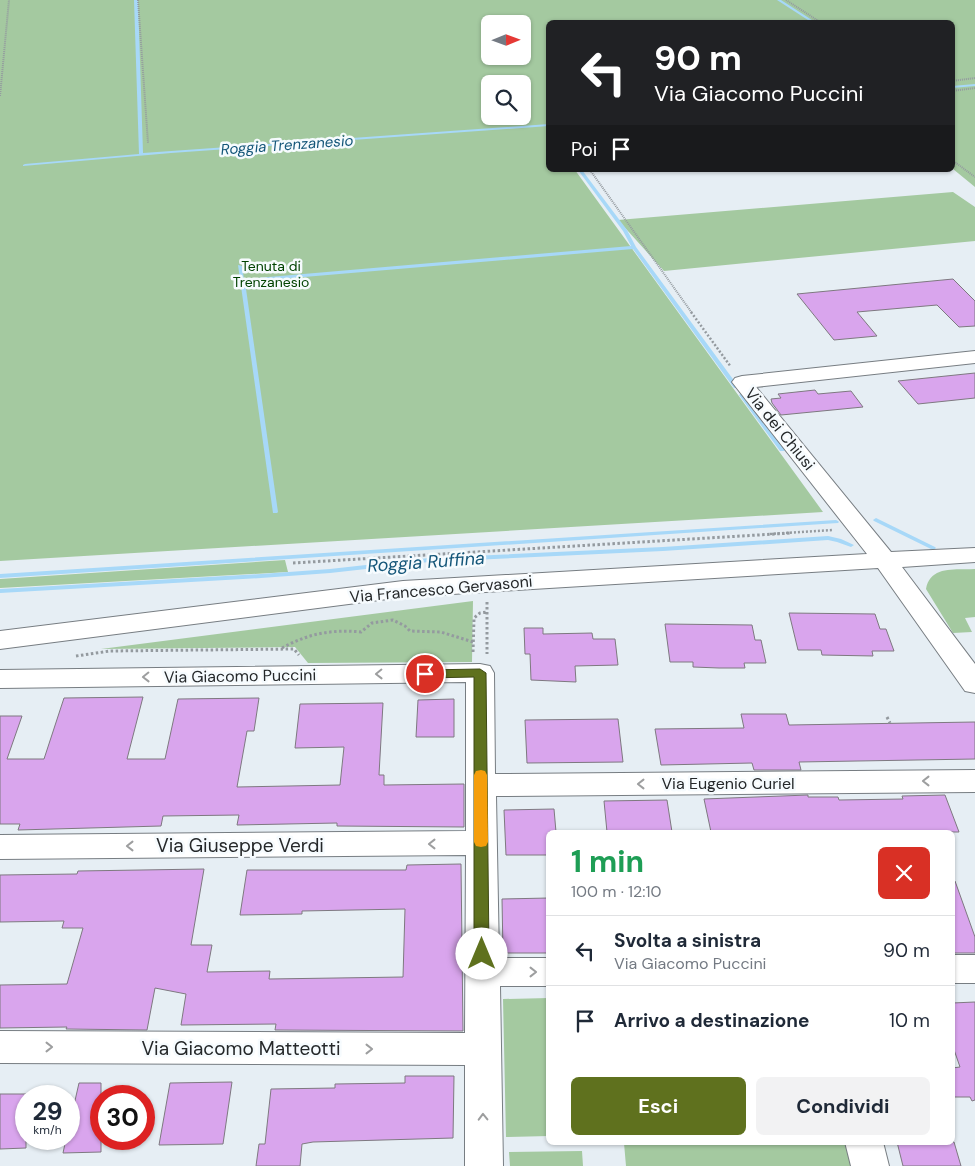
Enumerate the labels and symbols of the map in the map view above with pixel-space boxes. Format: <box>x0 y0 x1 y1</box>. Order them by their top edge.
north arrow <box>481 15 531 65</box>
water label: Roggia Trenzanesio <box>220 130 354 160</box>
park label: Tenuta di Trenzanesio <box>233 257 309 291</box>
street label: Via dei Chiusi <box>740 383 820 475</box>
water label: Roggia Ruffina <box>366 546 486 578</box>
street label: Via Francesco Gervasoni <box>349 571 533 607</box>
pin <box>404 653 446 695</box>
street label: Via Giacomo Puccini <box>164 664 316 688</box>
one-way arrow <box>374 669 382 679</box>
one-way arrow <box>142 672 150 682</box>
street label: Via Eugenio Curiel <box>661 773 795 794</box>
one-way arrow <box>922 776 930 787</box>
one-way arrow <box>637 779 645 789</box>
street label: Via Giuseppe Verdi <box>156 833 324 858</box>
one-way arrow <box>428 839 436 849</box>
one-way arrow <box>125 841 133 851</box>
position arrow <box>455 927 507 979</box>
one-way arrow <box>529 967 537 977</box>
street label: Via Giacomo Matteotti <box>141 1036 341 1061</box>
one-way arrow <box>45 1042 53 1052</box>
one-way arrow <box>365 1044 373 1054</box>
speed limit sign: 30 <box>90 1085 155 1150</box>
one-way arrow <box>478 1113 488 1121</box>

